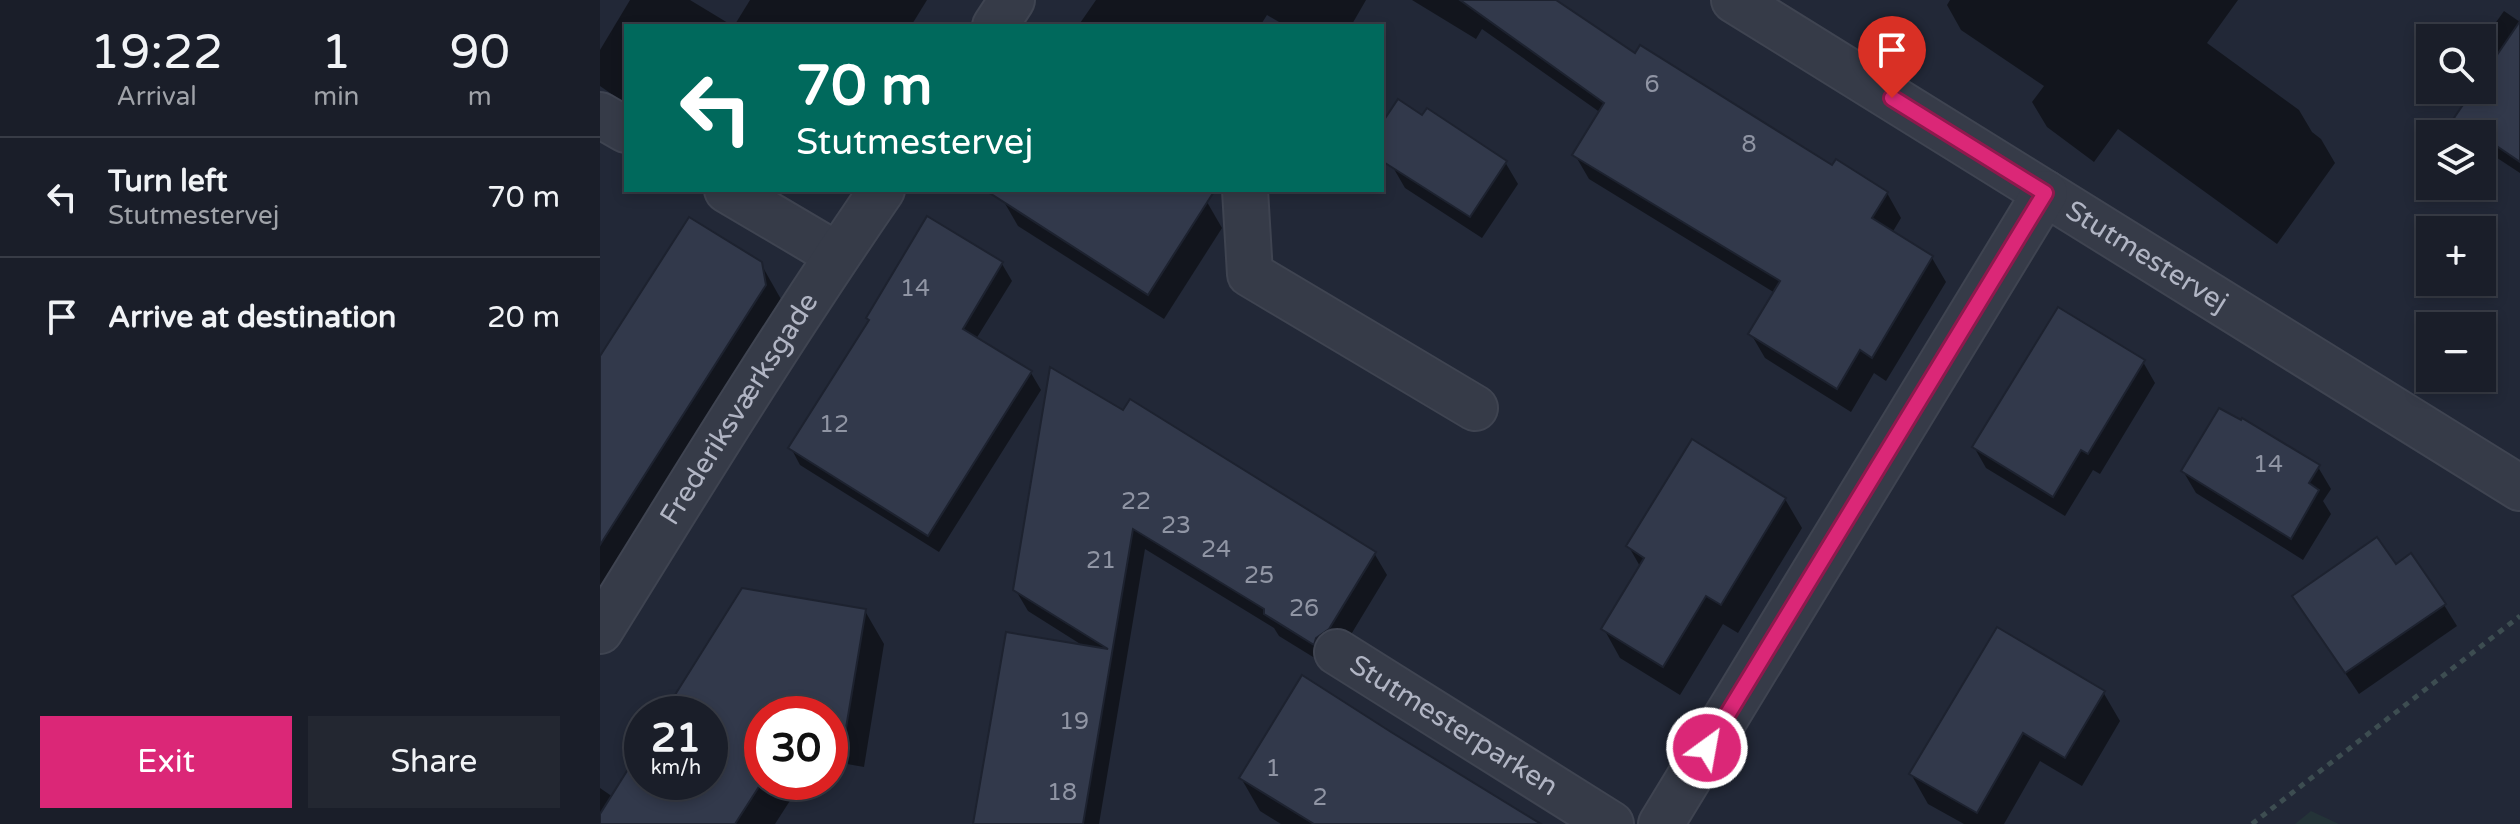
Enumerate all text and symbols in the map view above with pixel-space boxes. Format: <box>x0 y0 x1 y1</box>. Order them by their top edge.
pin <box>1858 16 1926 98</box>
text: 19:22 <box>90 24 223 82</box>
text: 1 <box>321 24 351 82</box>
text: 90 <box>450 24 510 82</box>
map controls <box>2416 24 2496 392</box>
button: search <box>2416 24 2496 104</box>
icon: arrive <box>1870 28 1914 72</box>
text: 70 m <box>796 53 932 120</box>
icon: left <box>664 56 768 160</box>
house number: 6 <box>1644 70 1660 99</box>
text: Arrival <box>116 81 197 112</box>
text: min <box>313 81 359 112</box>
text: m <box>468 81 492 112</box>
button: layers <box>2416 120 2496 200</box>
text: Stutmestervej <box>796 121 1033 164</box>
house number: 8 <box>1741 130 1757 159</box>
text: Turn left <box>108 163 227 200</box>
icon: left <box>40 175 84 219</box>
text: 70 m <box>487 179 560 216</box>
street label: Stutmestervej <box>2059 193 2234 320</box>
text: Stutmestervej <box>108 200 279 231</box>
button: + <box>2416 216 2496 296</box>
house number: 14 <box>900 274 930 303</box>
street label: Frederiksværksgade <box>653 286 825 531</box>
icon: arrive <box>40 295 84 339</box>
text: Arrive at destination <box>108 299 396 336</box>
text: 20 m <box>487 299 560 336</box>
button: − <box>2416 312 2496 392</box>
house number: 12 <box>819 410 849 439</box>
house number: 14 <box>2253 450 2283 479</box>
house number: 22 <box>1121 487 1151 516</box>
house number: 23 <box>1161 511 1191 540</box>
house number: 24 <box>1201 535 1231 564</box>
house number: 21 <box>1086 546 1116 575</box>
house number: 25 <box>1244 561 1274 590</box>
house number: 26 <box>1289 594 1319 623</box>
street label: Stutmesterparken <box>1344 647 1564 803</box>
speed limit sign: 30 <box>744 696 848 800</box>
position arrow <box>1665 706 1749 790</box>
house number: 19 <box>1059 707 1089 736</box>
text: 21 <box>651 714 701 762</box>
button: Exit <box>40 716 292 808</box>
button: Share <box>308 716 560 808</box>
house number: 1 <box>1265 754 1281 783</box>
text: km/h <box>651 756 701 780</box>
house number: 18 <box>1047 778 1077 807</box>
house number: 2 <box>1312 783 1328 812</box>

